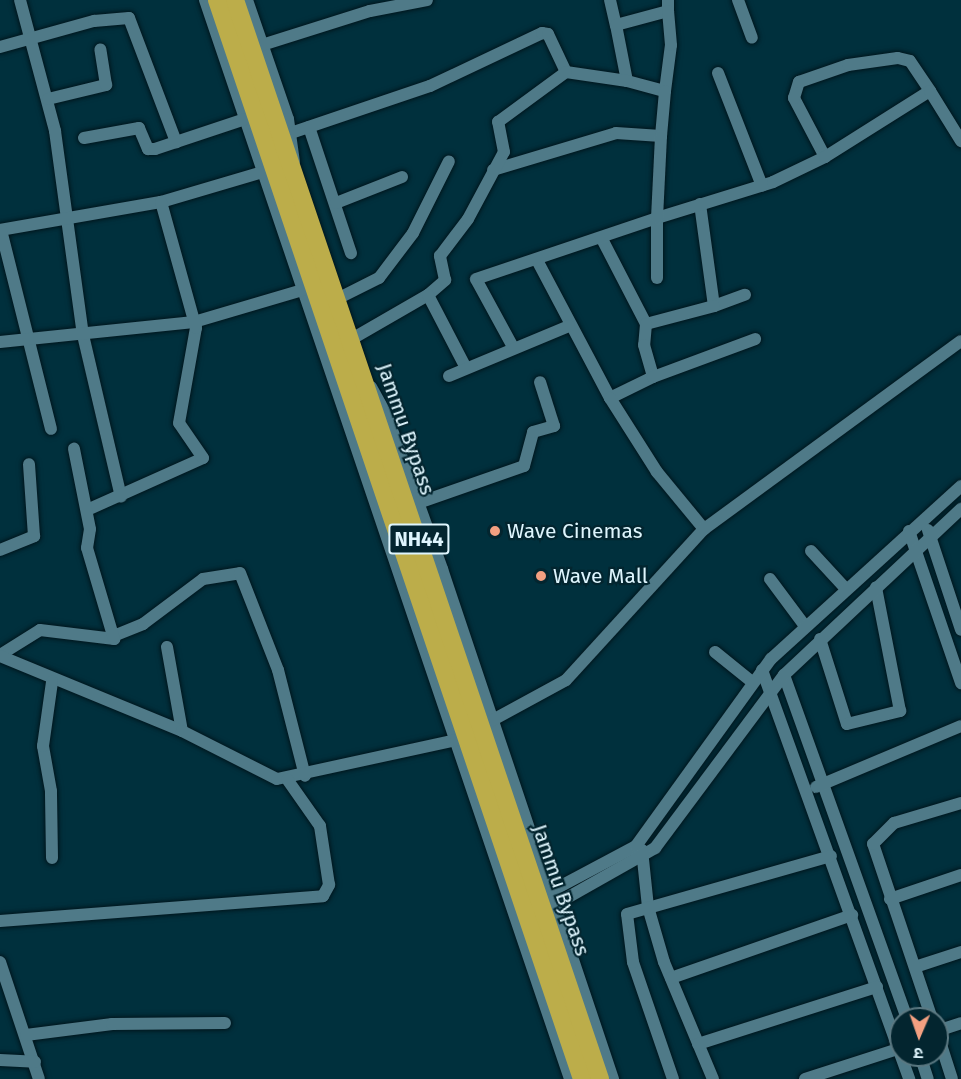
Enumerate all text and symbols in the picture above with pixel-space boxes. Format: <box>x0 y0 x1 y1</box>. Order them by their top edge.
street label: Jammu Bypass <box>372 360 440 498</box>
place label: Wave Cinemas <box>507 518 643 544</box>
road number: NH44 <box>388 522 450 556</box>
marker: Wave Cinemas <box>488 524 502 538</box>
place label: Wave Mall <box>553 563 648 589</box>
marker: Wave Mall <box>534 569 548 583</box>
street label: Jammu Bypass <box>527 821 595 959</box>
north arrow <box>889 1007 949 1067</box>
text: उ <box>913 1044 923 1063</box>

